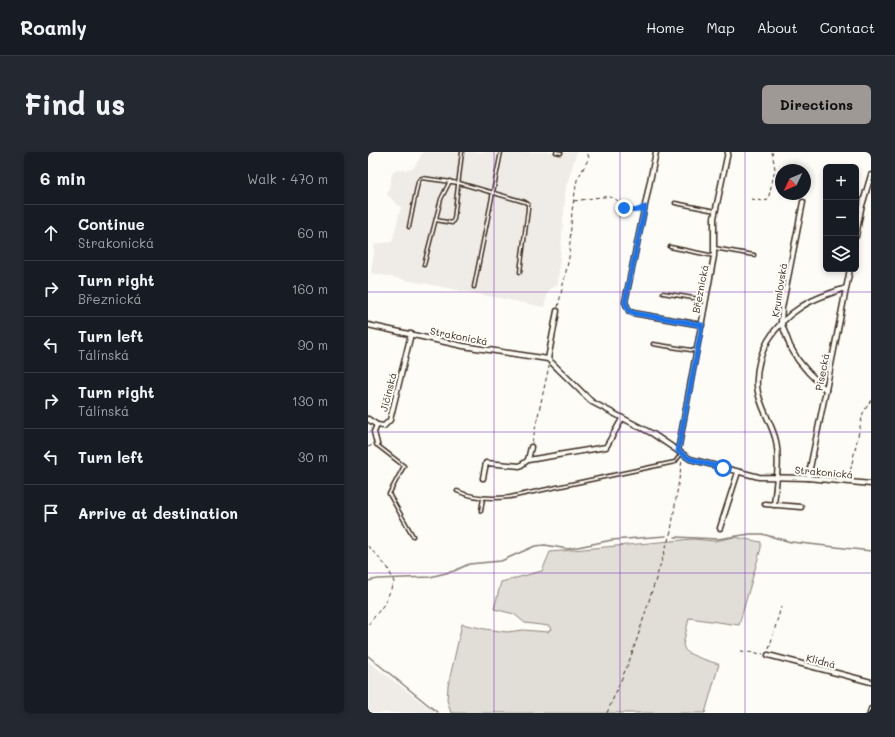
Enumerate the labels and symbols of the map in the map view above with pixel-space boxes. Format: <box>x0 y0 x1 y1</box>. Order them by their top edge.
north arrow <box>775 164 811 200</box>
route end <box>615 199 633 217</box>
street label: Krumlovská <box>768 262 790 318</box>
street label: Březnická <box>688 264 712 314</box>
street label: Strakonická <box>429 324 489 348</box>
street label: Písecká <box>812 352 832 392</box>
street label: Jičínská <box>376 371 400 413</box>
route start <box>714 459 732 477</box>
street label: Strakonická <box>794 462 854 482</box>
street label: Klidná <box>805 651 837 671</box>

